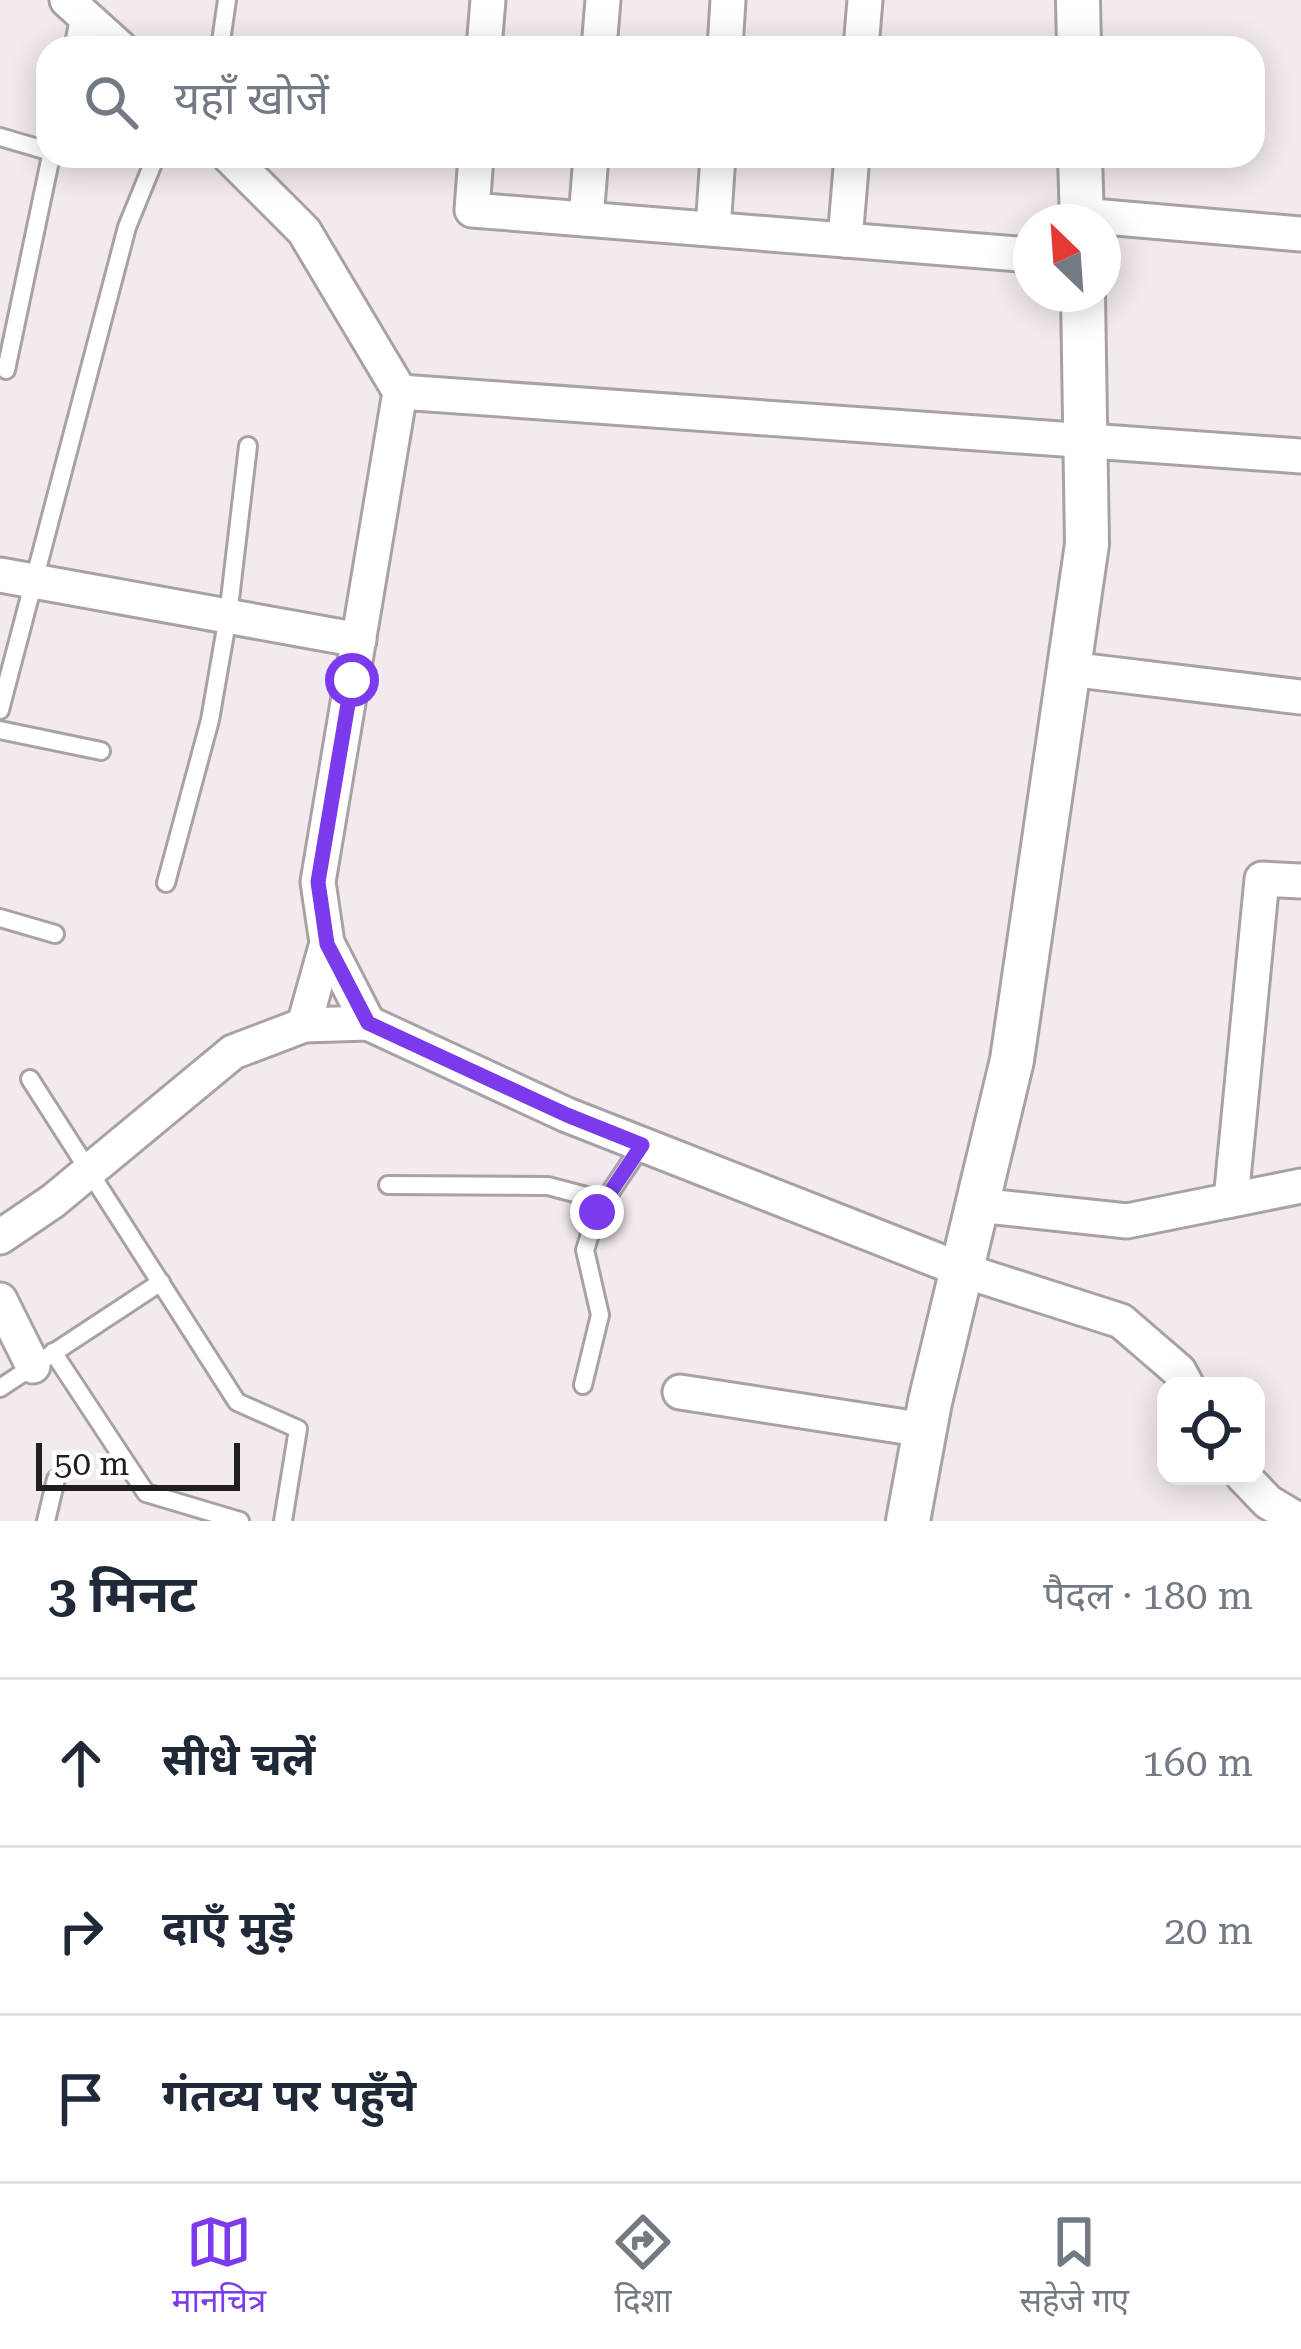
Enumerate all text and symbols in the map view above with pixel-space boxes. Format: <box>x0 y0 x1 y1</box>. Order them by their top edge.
search box <box>36 36 1265 168</box>
icon: search <box>78 69 144 135</box>
text: यहाँ खोजें <box>174 72 329 125</box>
north arrow <box>1013 204 1121 312</box>
route start <box>325 653 379 707</box>
route end <box>570 1185 624 1239</box>
map controls <box>1157 1377 1265 1485</box>
button: locate <box>1157 1377 1265 1485</box>
scale bar <box>36 1437 240 1490</box>
text: 50 m <box>54 1444 129 1483</box>
text: 3 मिनट <box>48 1565 197 1624</box>
text: पैदल · 180 m <box>1043 1573 1253 1619</box>
icon: ahead <box>48 1730 114 1796</box>
text: सीधे चलें <box>162 1733 315 1786</box>
text: 160 m <box>1142 1740 1253 1786</box>
icon: right <box>48 1898 114 1964</box>
text: दाएँ मुड़ें <box>162 1901 294 1954</box>
text: 20 m <box>1164 1908 1253 1954</box>
icon: arrive <box>48 2066 114 2132</box>
text: गंतव्य पर पहुँचे <box>162 2069 416 2122</box>
tab: मानचित्र <box>172 2209 266 2325</box>
tab: दिशा <box>610 2209 676 2325</box>
tab: सहेजे गए <box>1020 2209 1129 2325</box>

